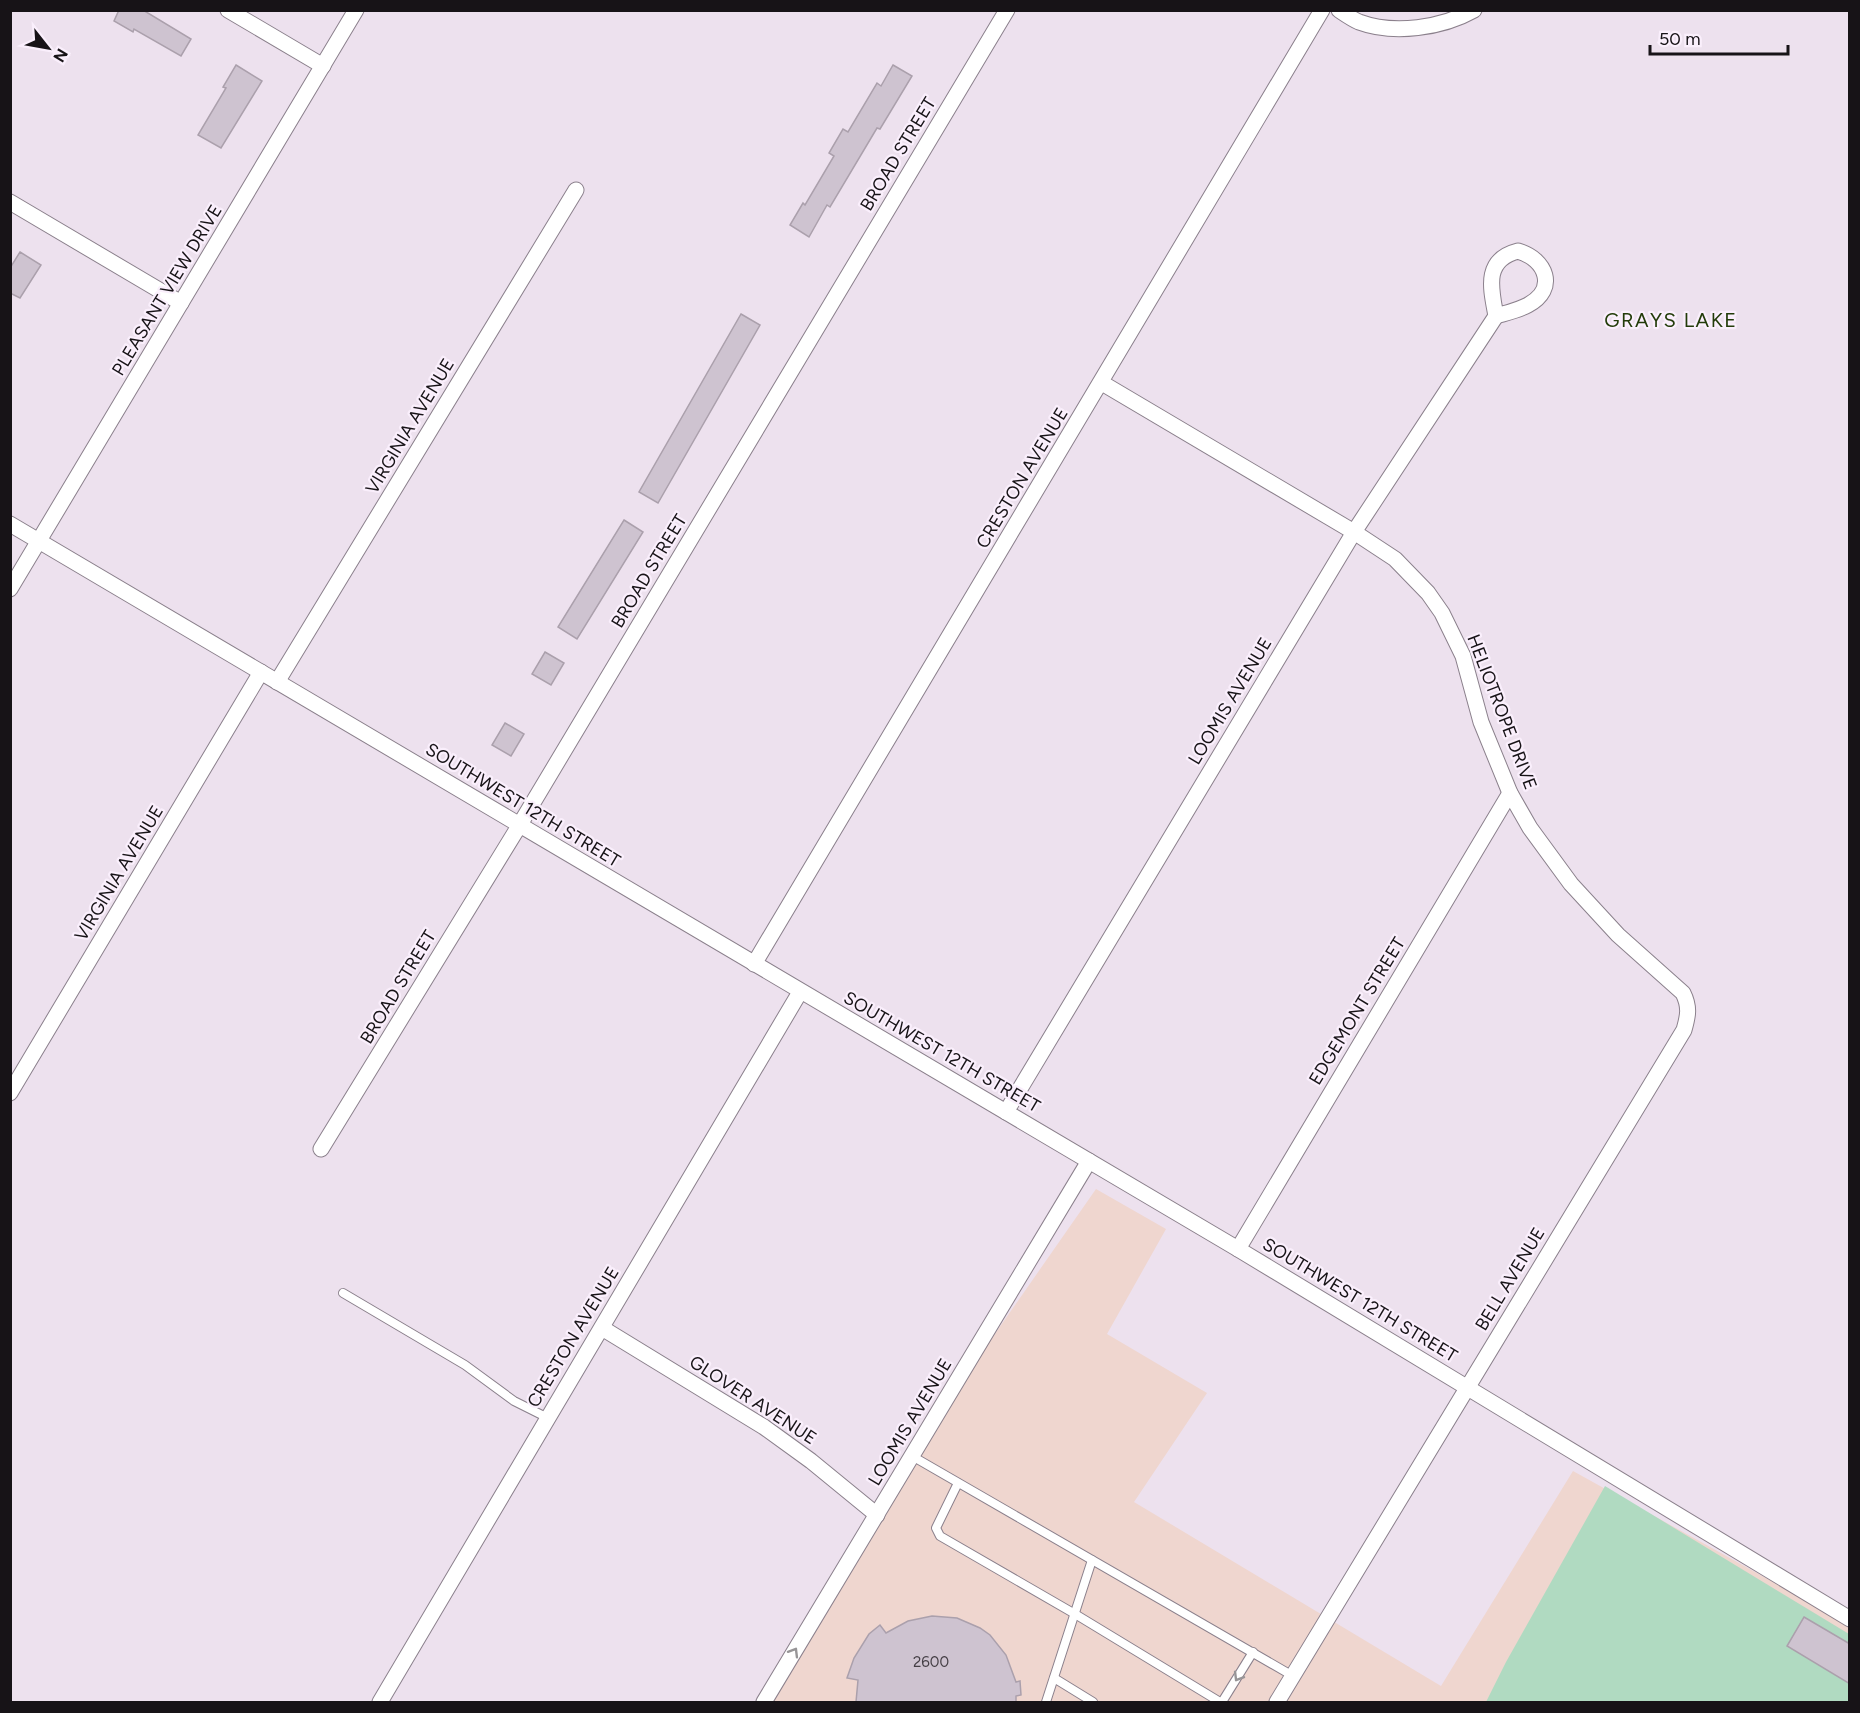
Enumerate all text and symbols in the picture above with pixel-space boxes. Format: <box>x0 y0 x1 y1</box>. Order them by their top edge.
north arrow <box>18 18 78 78</box>
scale bar <box>1650 18 1788 56</box>
text: 50 m <box>1659 28 1701 50</box>
text: N <box>49 45 72 66</box>
street label: BROAD STREET <box>855 93 941 215</box>
street label: PLEASANT VIEW DRIVE <box>107 201 227 379</box>
district label: GRAYS LAKE <box>1604 308 1738 332</box>
street label: VIRGINIA AVENUE <box>361 354 459 498</box>
street label: CRESTON AVENUE <box>971 404 1073 552</box>
street label: BROAD STREET <box>606 510 692 632</box>
street label: HELIOTROPE DRIVE <box>1462 631 1542 793</box>
street label: LOOMIS AVENUE <box>1183 633 1277 769</box>
street label: SOUTHWEST 12TH STREET <box>422 738 624 872</box>
street label: VIRGINIA AVENUE <box>70 801 168 945</box>
street label: BROAD STREET <box>355 926 441 1048</box>
street label: EDGEMONT STREET <box>1304 933 1410 1089</box>
street label: SOUTHWEST 12TH STREET <box>840 987 1044 1117</box>
street label: BELL AVENUE <box>1471 1223 1549 1335</box>
street label: SOUTHWEST 12TH STREET <box>1259 1233 1461 1367</box>
street label: CRESTON AVENUE <box>522 1263 624 1411</box>
street label: GLOVER AVENUE <box>685 1351 821 1449</box>
street label: LOOMIS AVENUE <box>863 1354 957 1490</box>
one-way arrow <box>787 1648 798 1658</box>
house number: 2600 <box>913 1653 949 1671</box>
one-way arrow <box>1233 1671 1245 1681</box>

